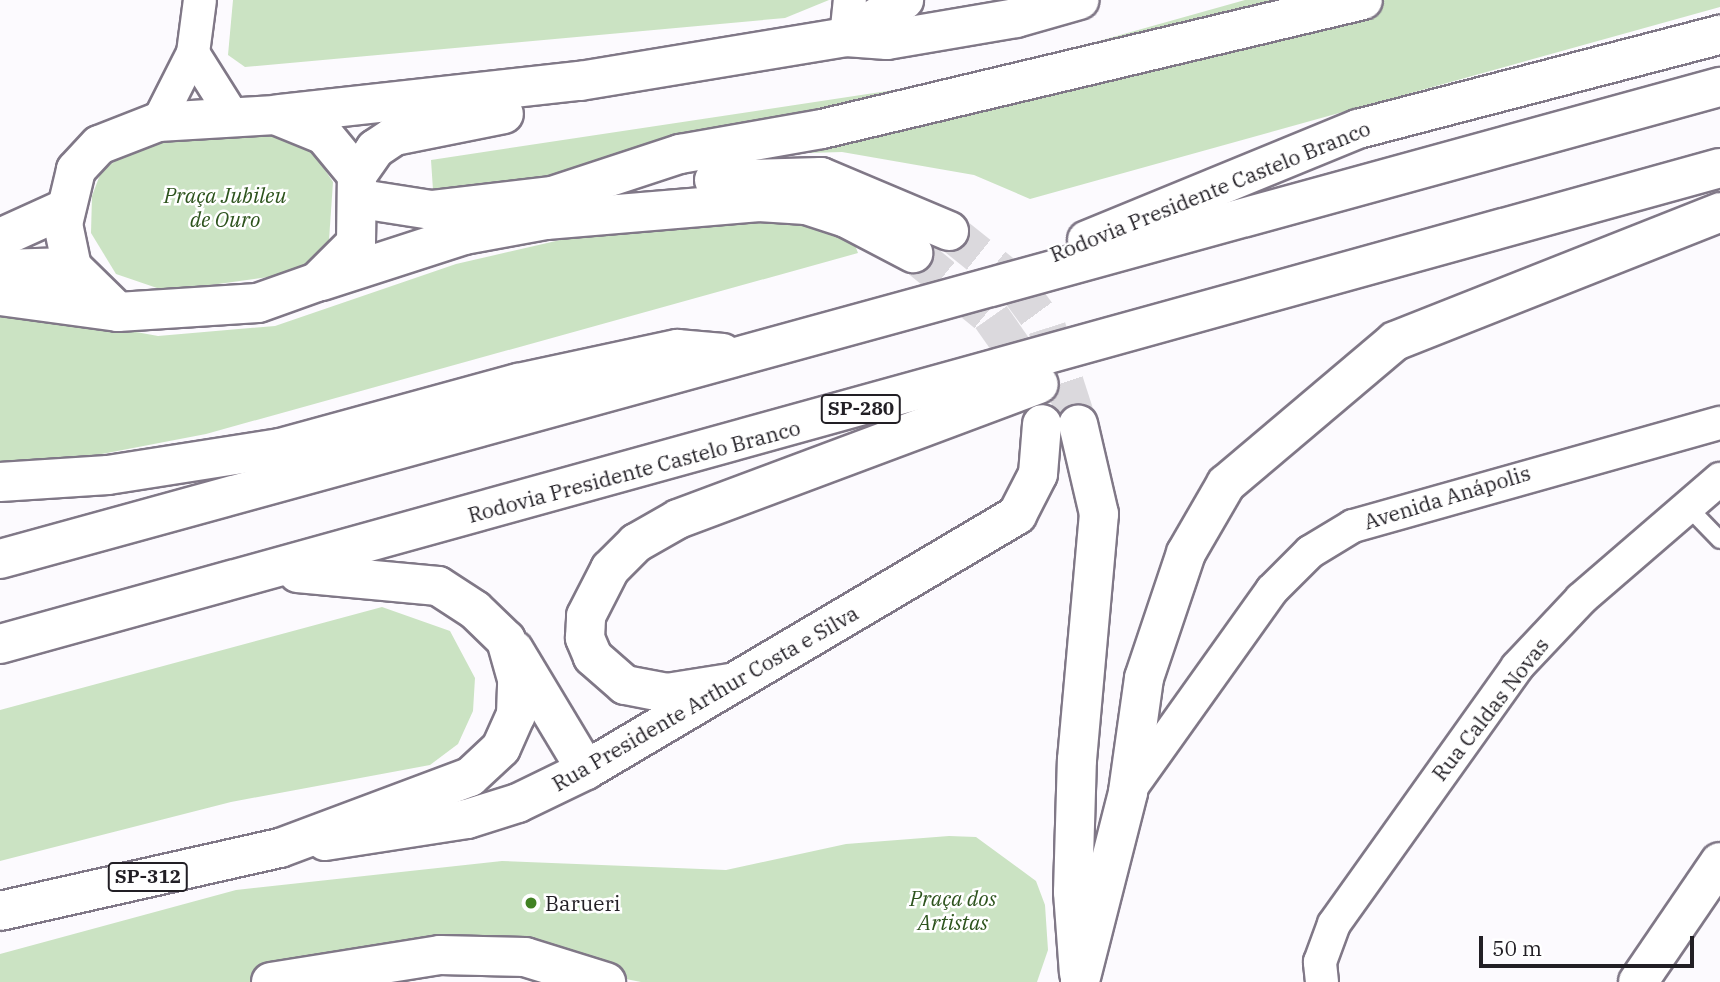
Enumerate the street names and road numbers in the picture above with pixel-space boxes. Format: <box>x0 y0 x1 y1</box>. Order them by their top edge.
street label: Rodovia Presidente Castelo Branco <box>1046 115 1374 267</box>
road number: SP-280 <box>821 394 901 424</box>
street label: Rodovia Presidente Castelo Branco <box>465 414 803 528</box>
street label: Avenida Anápolis <box>1361 460 1533 534</box>
street label: Rua Presidente Arthur Costa e Silva <box>547 600 863 796</box>
street label: Rua Caldas Novas <box>1426 633 1554 785</box>
road number: SP-312 <box>108 862 188 892</box>

